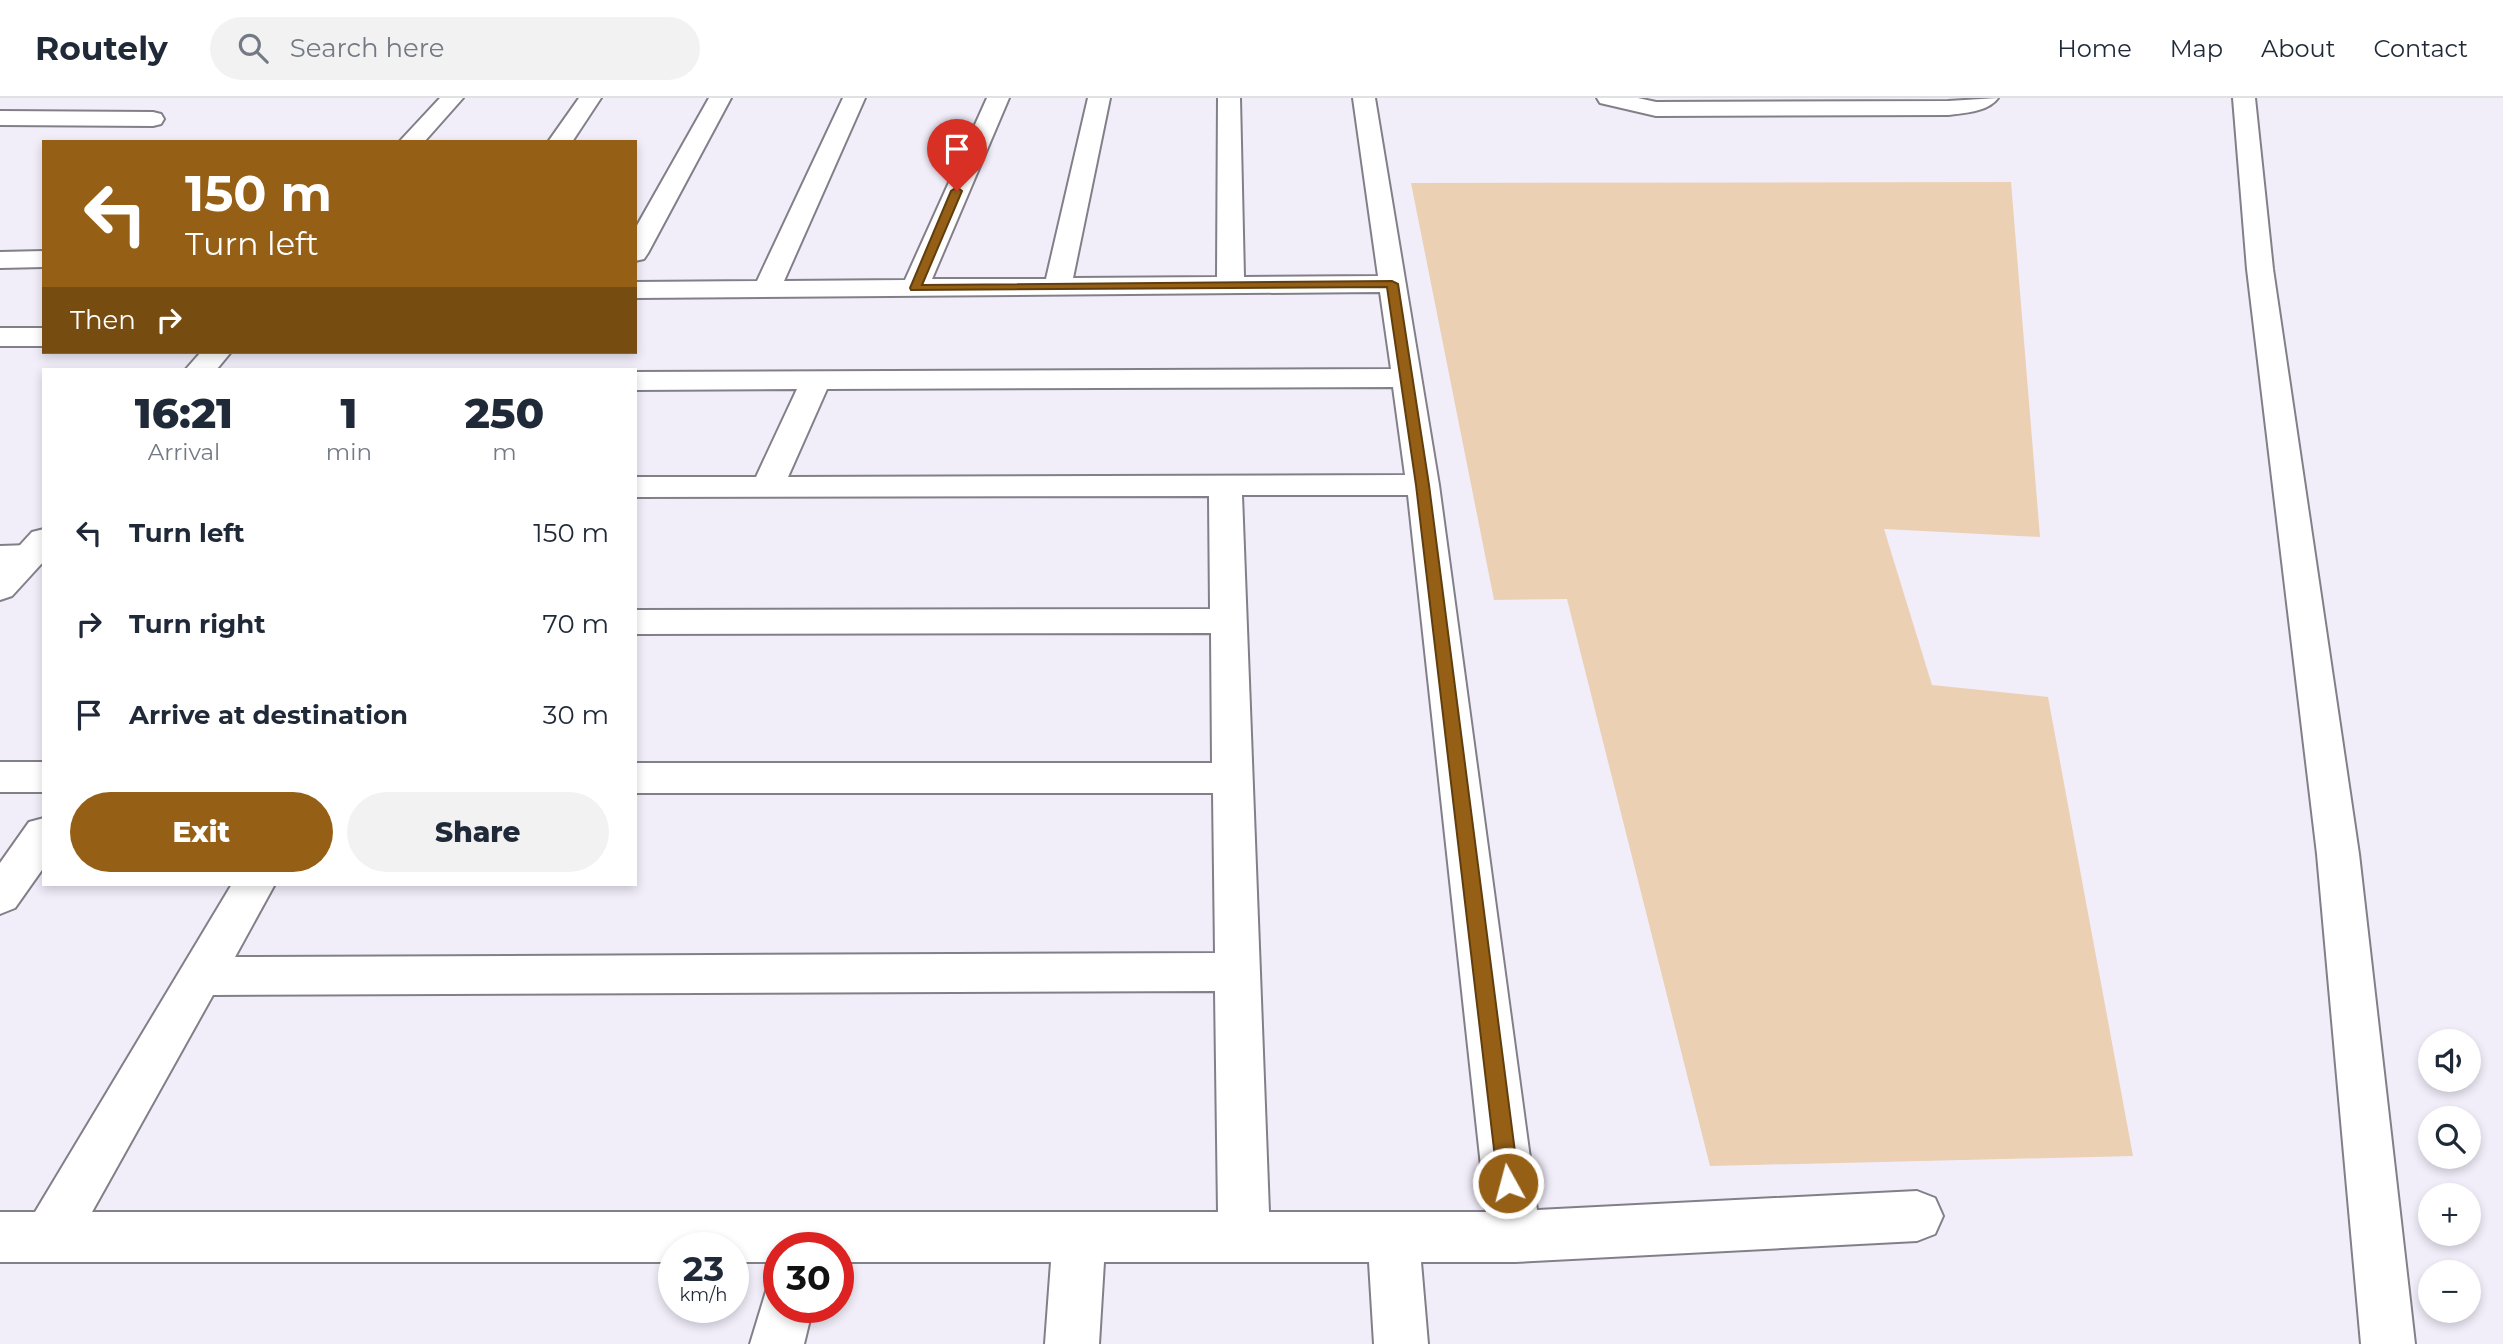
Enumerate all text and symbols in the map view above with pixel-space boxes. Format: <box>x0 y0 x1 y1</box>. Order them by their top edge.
search box <box>210 17 700 80</box>
text: Routely <box>35 28 168 68</box>
icon: search <box>234 29 272 67</box>
text: Search here <box>290 32 445 64</box>
text: Home <box>2057 34 2132 63</box>
text: Map <box>2170 34 2223 63</box>
text: About <box>2261 34 2335 63</box>
text: Contact <box>2373 34 2468 63</box>
pin <box>927 119 987 191</box>
icon: arrive <box>938 130 976 168</box>
text: 150 m <box>185 164 332 223</box>
icon: left <box>70 168 161 259</box>
text: Turn left <box>185 224 319 263</box>
icon: right <box>150 301 188 339</box>
text: Then <box>70 304 136 336</box>
text: 16:21 <box>135 387 233 439</box>
text: 1 <box>340 387 357 439</box>
text: 250 <box>465 387 544 439</box>
text: Arrival <box>148 438 220 466</box>
text: min <box>326 438 372 466</box>
text: m <box>492 438 517 466</box>
icon: left <box>70 514 108 552</box>
text: Turn left <box>129 517 245 549</box>
text: 150 m <box>533 517 609 549</box>
icon: right <box>70 605 108 643</box>
text: Turn right <box>129 608 265 640</box>
text: 70 m <box>543 608 609 640</box>
icon: arrive <box>70 696 108 734</box>
text: Arrive at destination <box>129 699 408 731</box>
text: 30 m <box>543 699 609 731</box>
button: Exit <box>70 792 333 872</box>
button: Share <box>347 792 609 872</box>
map controls <box>2418 1029 2481 1323</box>
button: sound <box>2418 1029 2481 1092</box>
button: search <box>2418 1106 2481 1169</box>
position arrow <box>1471 1146 1545 1220</box>
button: + <box>2418 1183 2481 1246</box>
speed limit sign: 30 <box>763 1232 854 1323</box>
text: 23 <box>683 1247 724 1290</box>
button: − <box>2418 1260 2481 1323</box>
text: km/h <box>679 1284 728 1306</box>

